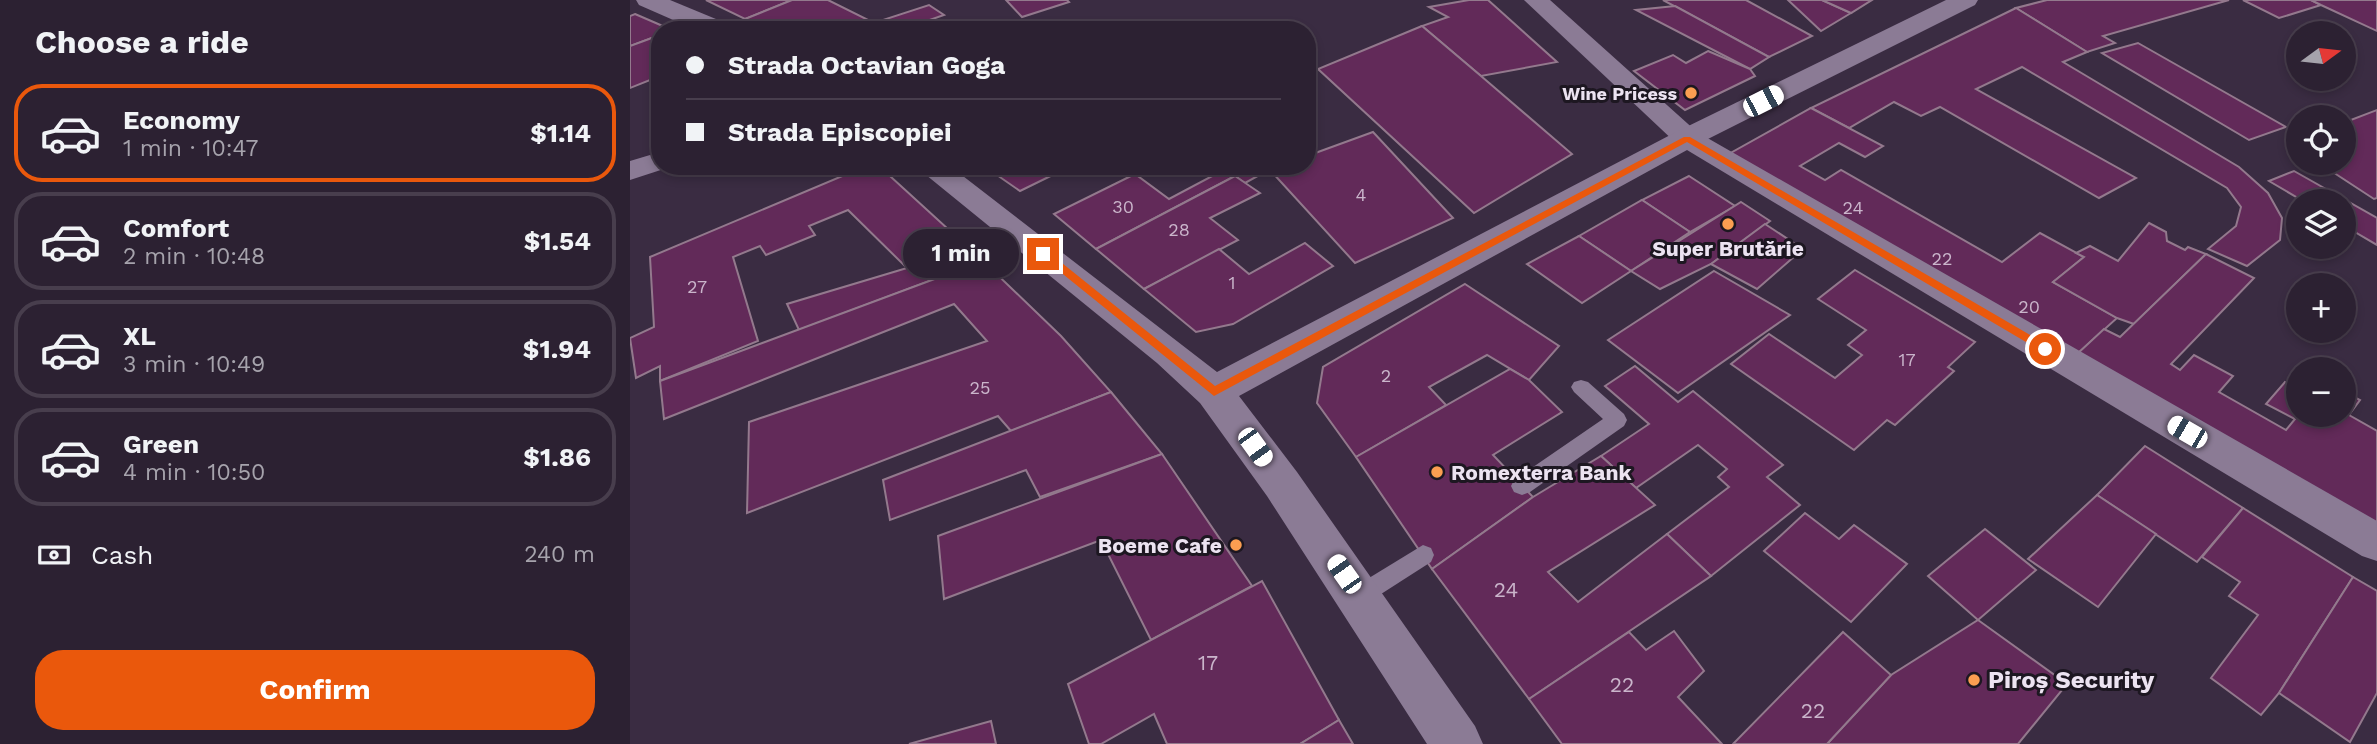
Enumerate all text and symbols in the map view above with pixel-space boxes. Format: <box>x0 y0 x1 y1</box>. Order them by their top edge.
north arrow <box>2286 21 2356 91</box>
map controls <box>2286 21 2356 427</box>
text: Choose a ride <box>35 23 249 61</box>
text: Strada Octavian Goga <box>728 50 1005 80</box>
car <box>1740 82 1787 120</box>
place label: Wine Pricess <box>1562 83 1677 104</box>
marker: Wine Pricess <box>1683 85 1699 101</box>
icon: car <box>39 102 102 165</box>
text: Economy <box>123 105 240 135</box>
button: locate <box>2286 105 2356 175</box>
text: Strada Episcopiei <box>728 117 952 147</box>
text: $1.14 <box>530 118 591 148</box>
text: 1 min · 10:47 <box>123 135 258 162</box>
house number: 4 <box>1356 184 1367 205</box>
button: layers <box>2286 189 2356 259</box>
house number: 30 <box>1112 196 1134 217</box>
house number: 24 <box>1843 197 1863 218</box>
icon: car <box>39 210 102 273</box>
text: Comfort <box>123 213 229 243</box>
marker: Super Brutărie <box>1720 216 1736 232</box>
house number: 28 <box>1168 219 1190 240</box>
text: $1.54 <box>524 226 591 256</box>
callout: 1 min <box>903 230 1018 278</box>
place label: Super Brutărie <box>1652 236 1804 261</box>
route end <box>1027 238 1059 270</box>
text: 1 min <box>931 240 991 267</box>
text: 2 min · 10:48 <box>123 243 265 270</box>
house number: 22 <box>1932 248 1953 269</box>
house number: 1 <box>1228 272 1236 293</box>
button: + <box>2286 273 2356 343</box>
house number: 27 <box>687 276 707 297</box>
house number: 20 <box>2018 296 2040 317</box>
icon: car <box>39 318 102 381</box>
text: XL <box>123 321 156 351</box>
route start <box>2029 333 2061 365</box>
text: $1.94 <box>523 334 591 364</box>
house number: 17 <box>1898 349 1916 370</box>
text: 3 min · 10:49 <box>123 351 265 378</box>
button: − <box>2286 357 2356 427</box>
house number: 2 <box>1381 365 1391 386</box>
house number: 25 <box>970 377 990 398</box>
car <box>2164 412 2211 452</box>
car <box>1235 424 1276 470</box>
icon: car <box>39 426 102 489</box>
text: Green <box>123 429 199 459</box>
text: $1.86 <box>523 442 591 472</box>
text: 4 min · 10:50 <box>123 459 265 486</box>
place label: Romexterra Bank <box>1451 460 1632 485</box>
marker: Romexterra Bank <box>1429 464 1445 480</box>
place label: Boeme Cafe <box>1098 533 1222 558</box>
icon: cash <box>35 536 73 574</box>
marker: Boeme Cafe <box>1228 537 1244 553</box>
text: Cash <box>91 540 153 570</box>
text: 240 m <box>524 541 595 568</box>
car <box>1324 551 1365 597</box>
house number: 24 <box>1494 577 1518 602</box>
button: Confirm <box>35 650 595 730</box>
house number: 17 <box>1198 650 1218 675</box>
place label: Piroș Security <box>1988 666 2155 694</box>
house number: 22 <box>1610 672 1634 697</box>
marker: Piroș Security <box>1966 672 1982 688</box>
house number: 22 <box>1801 698 1825 723</box>

